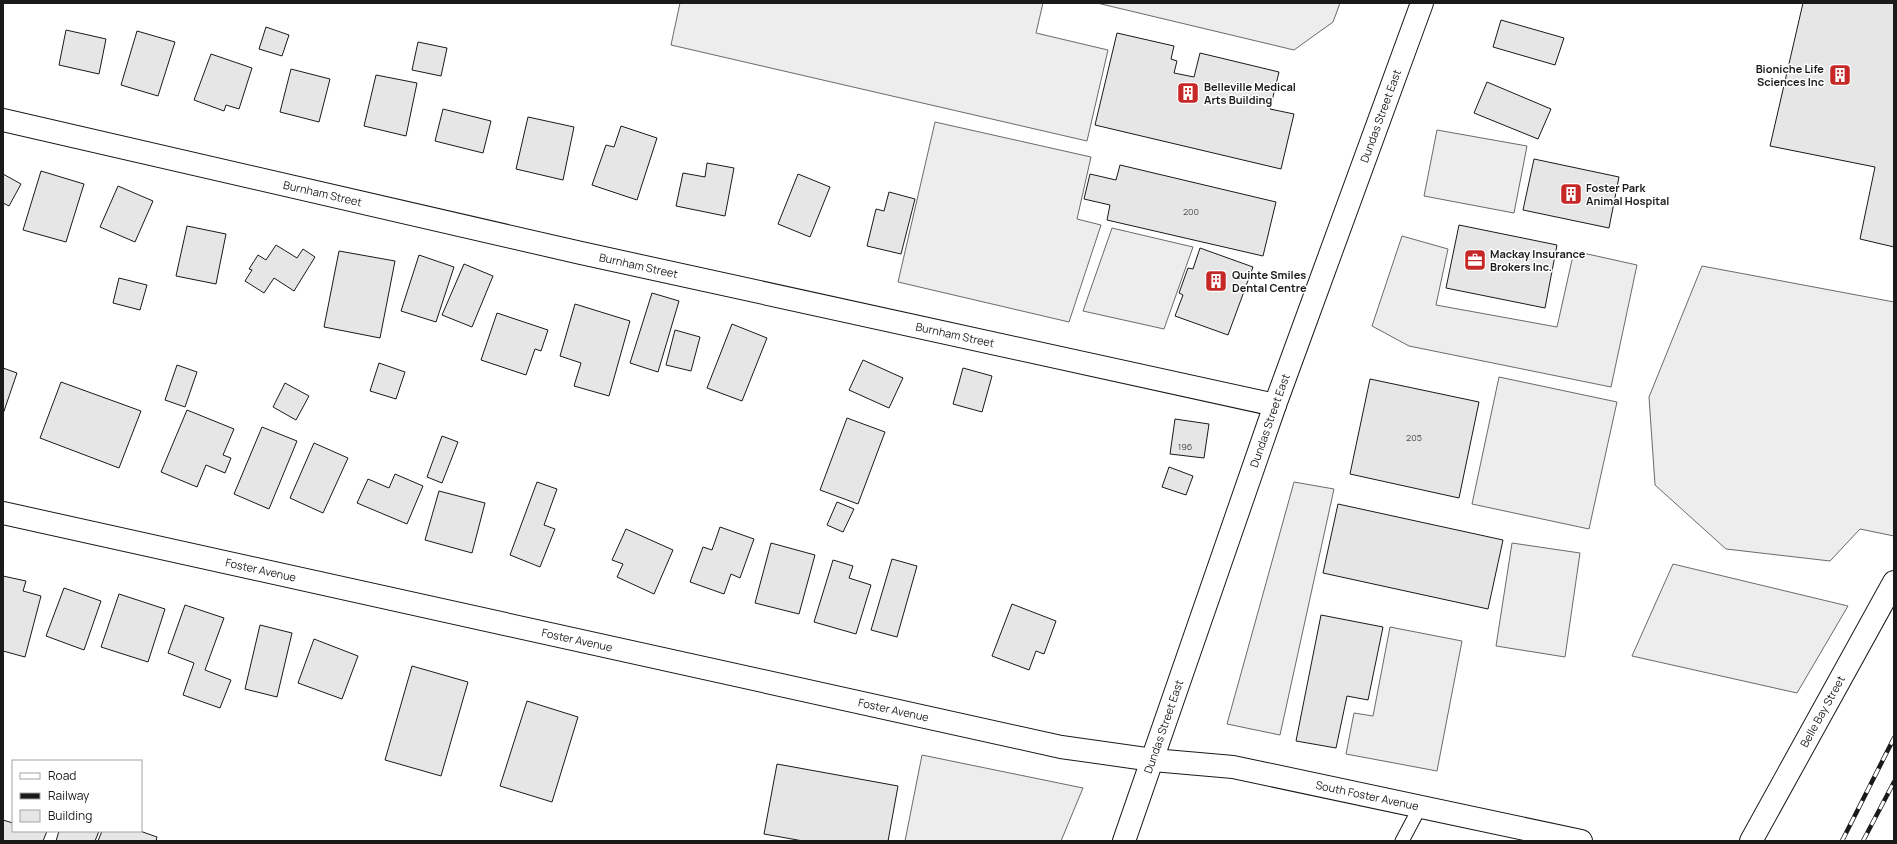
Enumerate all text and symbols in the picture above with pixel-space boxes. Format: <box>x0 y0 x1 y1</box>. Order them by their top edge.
place label: Bioniche Life Sciences Inc <box>1756 61 1824 89</box>
building icon: Bioniche Life Sciences Inc <box>1827 62 1853 88</box>
street label: Dundas Street East <box>1356 67 1404 165</box>
place label: Belleville Medical Arts Building <box>1204 79 1296 107</box>
building icon: Belleville Medical Arts Building <box>1175 80 1201 106</box>
street label: Burnham Street <box>282 177 364 209</box>
place label: Foster Park Animal Hospital <box>1586 180 1669 208</box>
building icon: Foster Park Animal Hospital <box>1558 181 1584 207</box>
house number: 200 <box>1183 205 1199 218</box>
place label: Mackay Insurance Brokers Inc. <box>1490 246 1586 274</box>
office icon: Mackay Insurance Brokers Inc. <box>1462 247 1488 273</box>
street label: Burnham Street <box>598 249 680 281</box>
place label: Quinte Smiles Dental Centre <box>1232 267 1307 295</box>
building icon: Quinte Smiles Dental Centre <box>1203 268 1229 294</box>
street label: Burnham Street <box>914 319 996 350</box>
street label: Dundas Street East <box>1246 372 1293 469</box>
house number: 205 <box>1406 431 1422 444</box>
house number: 196 <box>1178 440 1193 453</box>
street label: Foster Avenue <box>224 554 298 585</box>
street label: Foster Avenue <box>540 624 615 655</box>
street label: Belle Bay Street <box>1796 673 1848 750</box>
street label: Dundas Street East <box>1140 678 1186 775</box>
street label: Foster Avenue <box>857 694 931 725</box>
legend <box>12 760 142 832</box>
text: Road <box>48 767 76 784</box>
street label: South Foster Avenue <box>1314 777 1421 813</box>
text: Railway <box>48 787 90 804</box>
text: Building <box>48 807 92 824</box>

